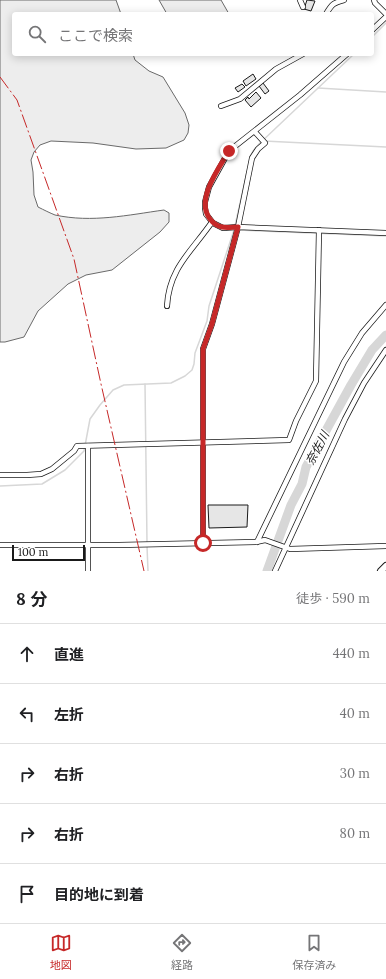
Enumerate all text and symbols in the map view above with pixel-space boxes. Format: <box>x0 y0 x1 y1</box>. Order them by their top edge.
search box <box>12 12 374 56</box>
icon: search <box>26 23 48 45</box>
text: ここで検索 <box>58 26 133 45</box>
route end <box>220 142 238 160</box>
water label: 奈佐川 <box>302 427 333 467</box>
route start <box>194 534 212 552</box>
scale bar <box>12 543 85 562</box>
text: 100 m <box>18 545 48 559</box>
text: 8 分 <box>16 588 47 610</box>
text: 徒歩 · 590 m <box>296 590 370 607</box>
icon: ahead <box>16 643 38 665</box>
text: 直進 <box>54 645 84 664</box>
text: 440 m <box>333 645 370 662</box>
icon: left <box>16 703 38 725</box>
text: 左折 <box>54 705 84 724</box>
text: 40 m <box>340 705 370 722</box>
icon: right <box>16 763 38 785</box>
text: 右折 <box>54 765 84 784</box>
text: 30 m <box>340 765 370 782</box>
icon: right <box>16 823 38 845</box>
text: 右折 <box>54 825 84 844</box>
text: 80 m <box>340 825 370 842</box>
icon: arrive <box>16 883 38 905</box>
text: 目的地に到着 <box>54 885 144 904</box>
tab: 地図 <box>50 932 72 972</box>
tab: 経路 <box>171 932 193 972</box>
tab: 保存済み <box>292 932 336 972</box>

